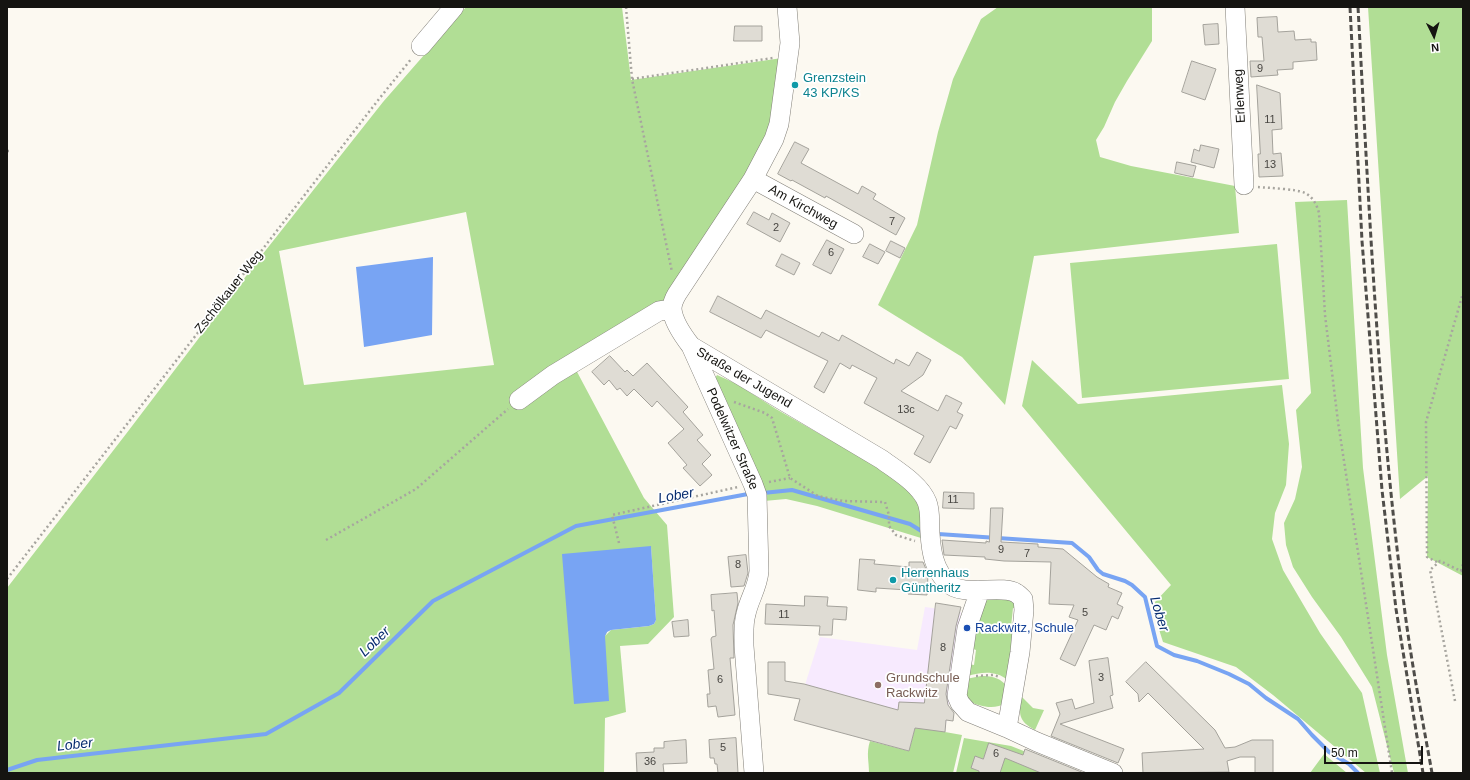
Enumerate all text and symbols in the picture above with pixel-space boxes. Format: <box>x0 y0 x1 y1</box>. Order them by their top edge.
north arrow <box>1414 16 1454 56</box>
text: N <box>1431 42 1440 54</box>
house number: 9 <box>1257 62 1263 76</box>
street label: Erlenweg <box>1231 69 1249 123</box>
place label: Grenzstein 43 KP/KS <box>803 70 866 101</box>
marker: Grenzstein 43 KP/KS <box>790 80 800 90</box>
house number: 11 <box>1264 113 1276 127</box>
house number: 13 <box>1264 158 1276 172</box>
street label: Am Kirchweg <box>766 182 840 232</box>
house number: 7 <box>889 215 895 229</box>
house number: 2 <box>773 221 779 235</box>
house number: 6 <box>828 246 834 260</box>
street label: Zschölkauer Weg <box>192 247 266 337</box>
street label: Straße der Jugend <box>693 344 795 412</box>
street label: Podelwitzer Straße <box>703 386 761 492</box>
house number: 13c <box>897 403 915 417</box>
water label: Lober <box>657 485 695 507</box>
house number: 11 <box>947 493 959 507</box>
house number: 9 <box>998 543 1004 557</box>
house number: 7 <box>1024 547 1030 561</box>
house number: 8 <box>735 558 741 572</box>
place label: Herrenhaus Güntheritz <box>901 565 969 596</box>
marker: Herrenhaus Güntheritz <box>888 575 898 585</box>
water label: Lober <box>1146 594 1172 634</box>
house number: 5 <box>1082 606 1088 620</box>
house number: 11 <box>778 608 790 622</box>
place label: Rackwitz, Schule <box>975 620 1074 636</box>
marker: Rackwitz, Schule <box>962 623 972 633</box>
water label: Lober <box>356 624 394 660</box>
house number: 8 <box>940 641 946 655</box>
place label: Grundschule Rackwitz <box>886 670 960 701</box>
house number: 3 <box>1098 671 1104 685</box>
house number: 6 <box>717 673 723 687</box>
marker: Grundschule Rackwitz <box>873 680 883 690</box>
water label: Lober <box>56 735 94 755</box>
scale bar <box>1326 738 1425 764</box>
house number: 5 <box>720 741 726 755</box>
text: 50 m <box>1331 746 1358 760</box>
house number: 6 <box>993 747 999 761</box>
house number: 36 <box>644 755 656 769</box>

